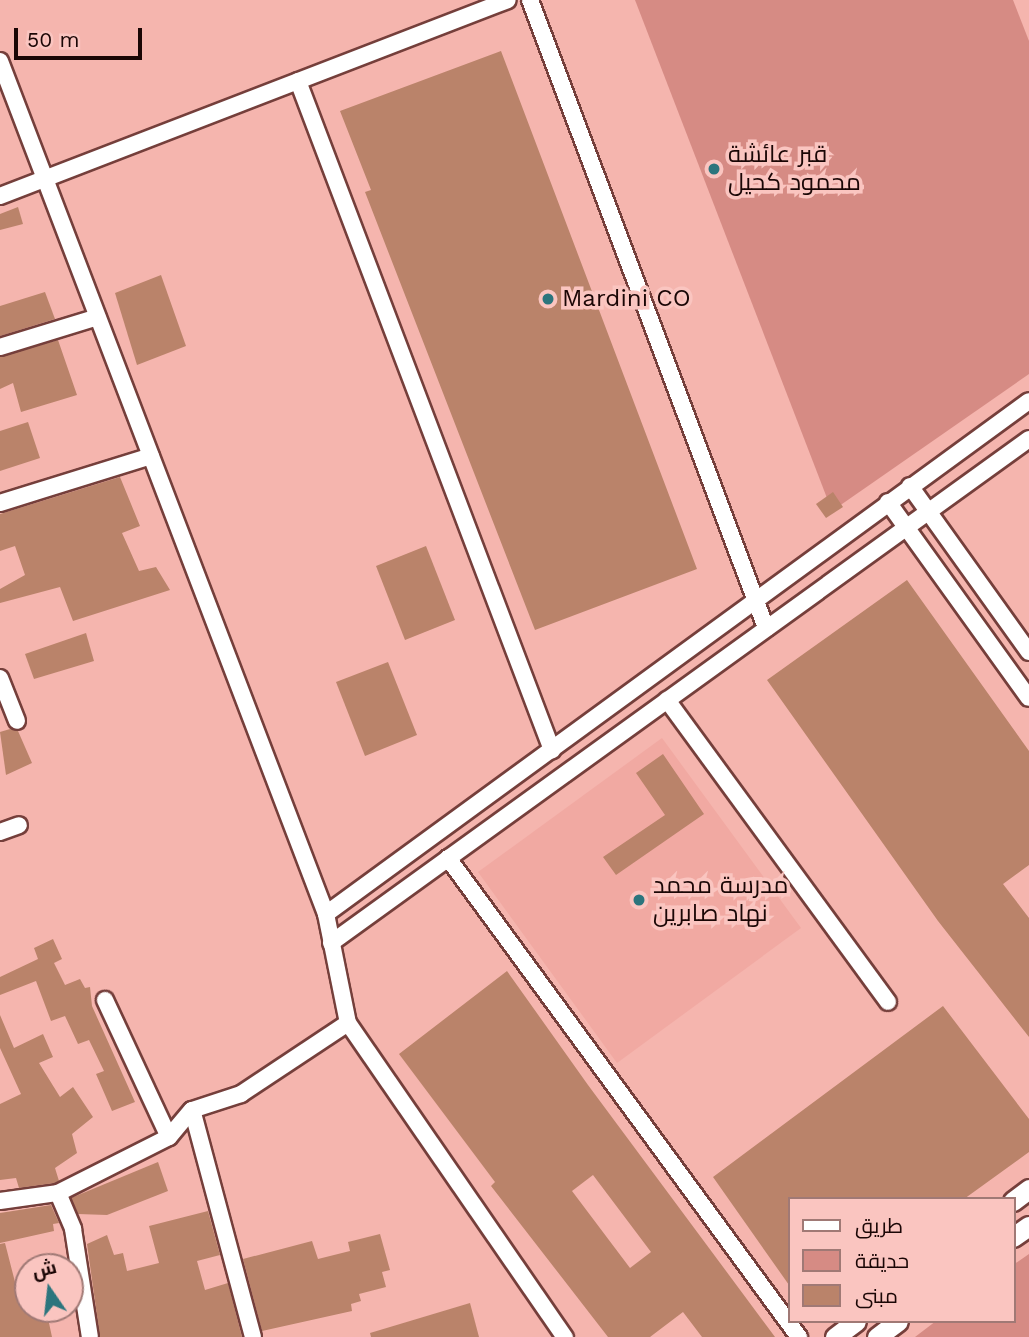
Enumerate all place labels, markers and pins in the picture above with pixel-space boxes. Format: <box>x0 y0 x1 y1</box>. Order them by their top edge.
place label: قبر عائشة محمود كحيل <box>728 141 861 197</box>
marker: قبر عائشة محمود كحيل <box>706 161 722 177</box>
place label: Mardini CO <box>562 285 691 313</box>
marker: Mardini CO <box>540 291 556 307</box>
place label: مدرسة محمد نهاد صابرين <box>653 872 788 928</box>
marker: مدرسة محمد نهاد صابرين <box>631 892 647 908</box>

